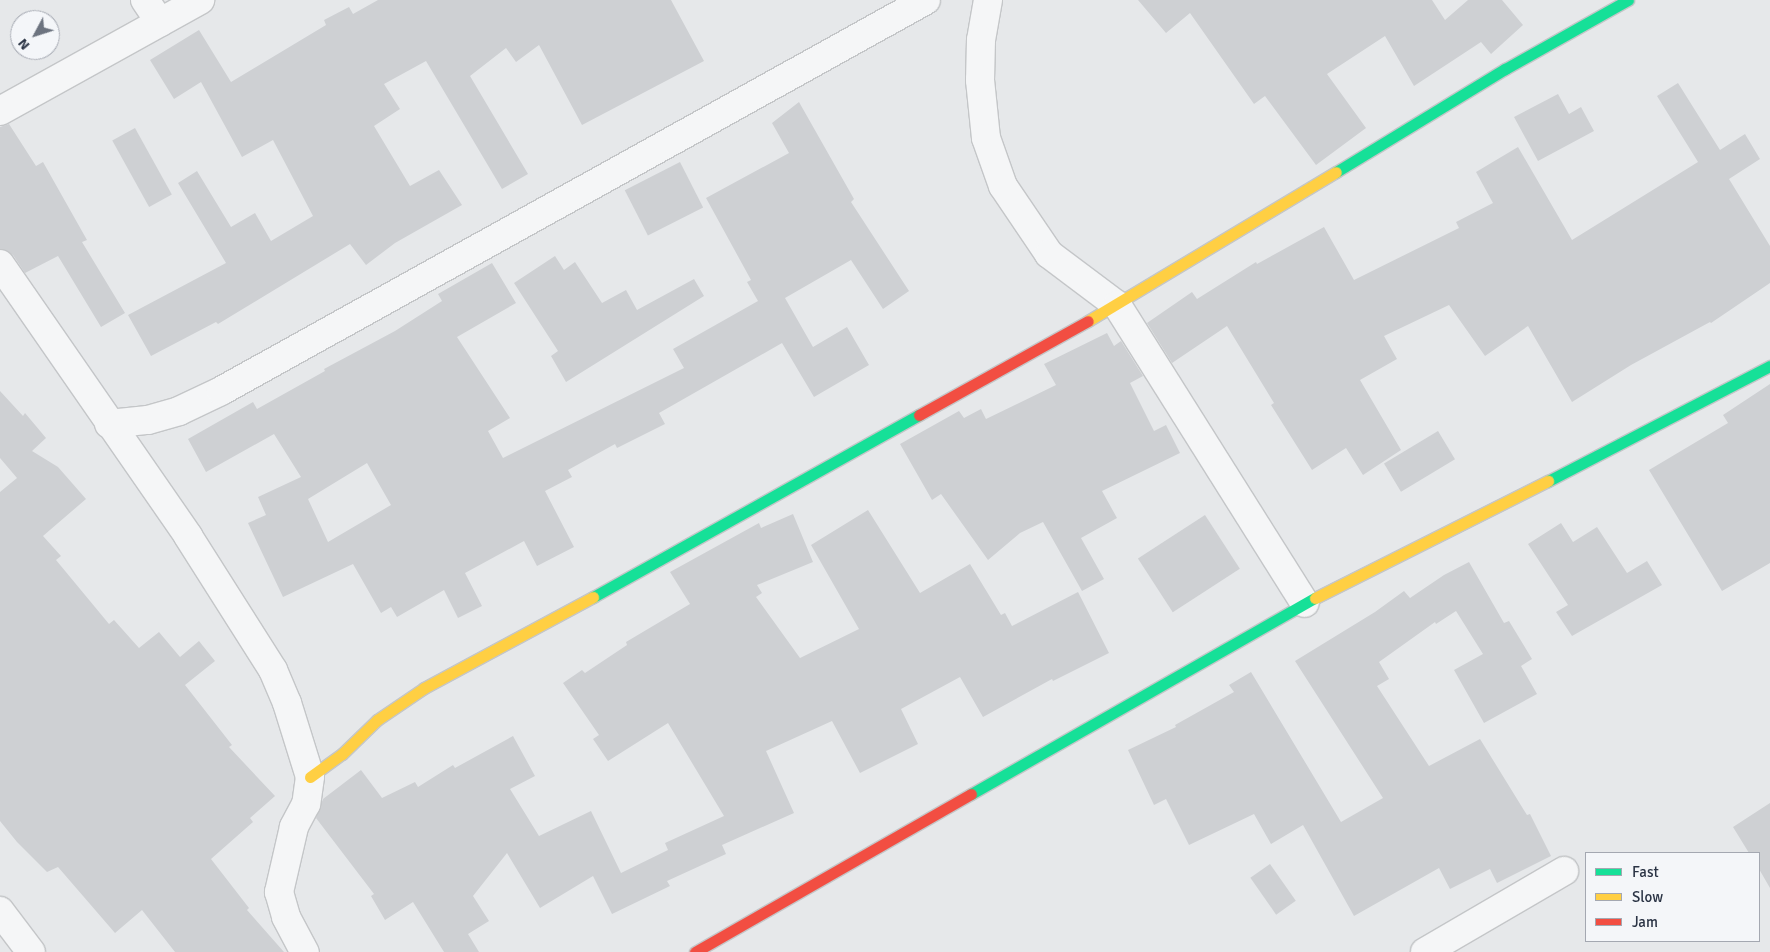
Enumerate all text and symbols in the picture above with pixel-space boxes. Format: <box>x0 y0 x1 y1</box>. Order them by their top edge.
north arrow <box>10 10 60 60</box>
text: N <box>14 35 34 54</box>
legend <box>1585 852 1760 942</box>
text: Fast <box>1632 863 1659 881</box>
text: Slow <box>1632 888 1663 906</box>
text: Jam <box>1632 913 1658 931</box>

